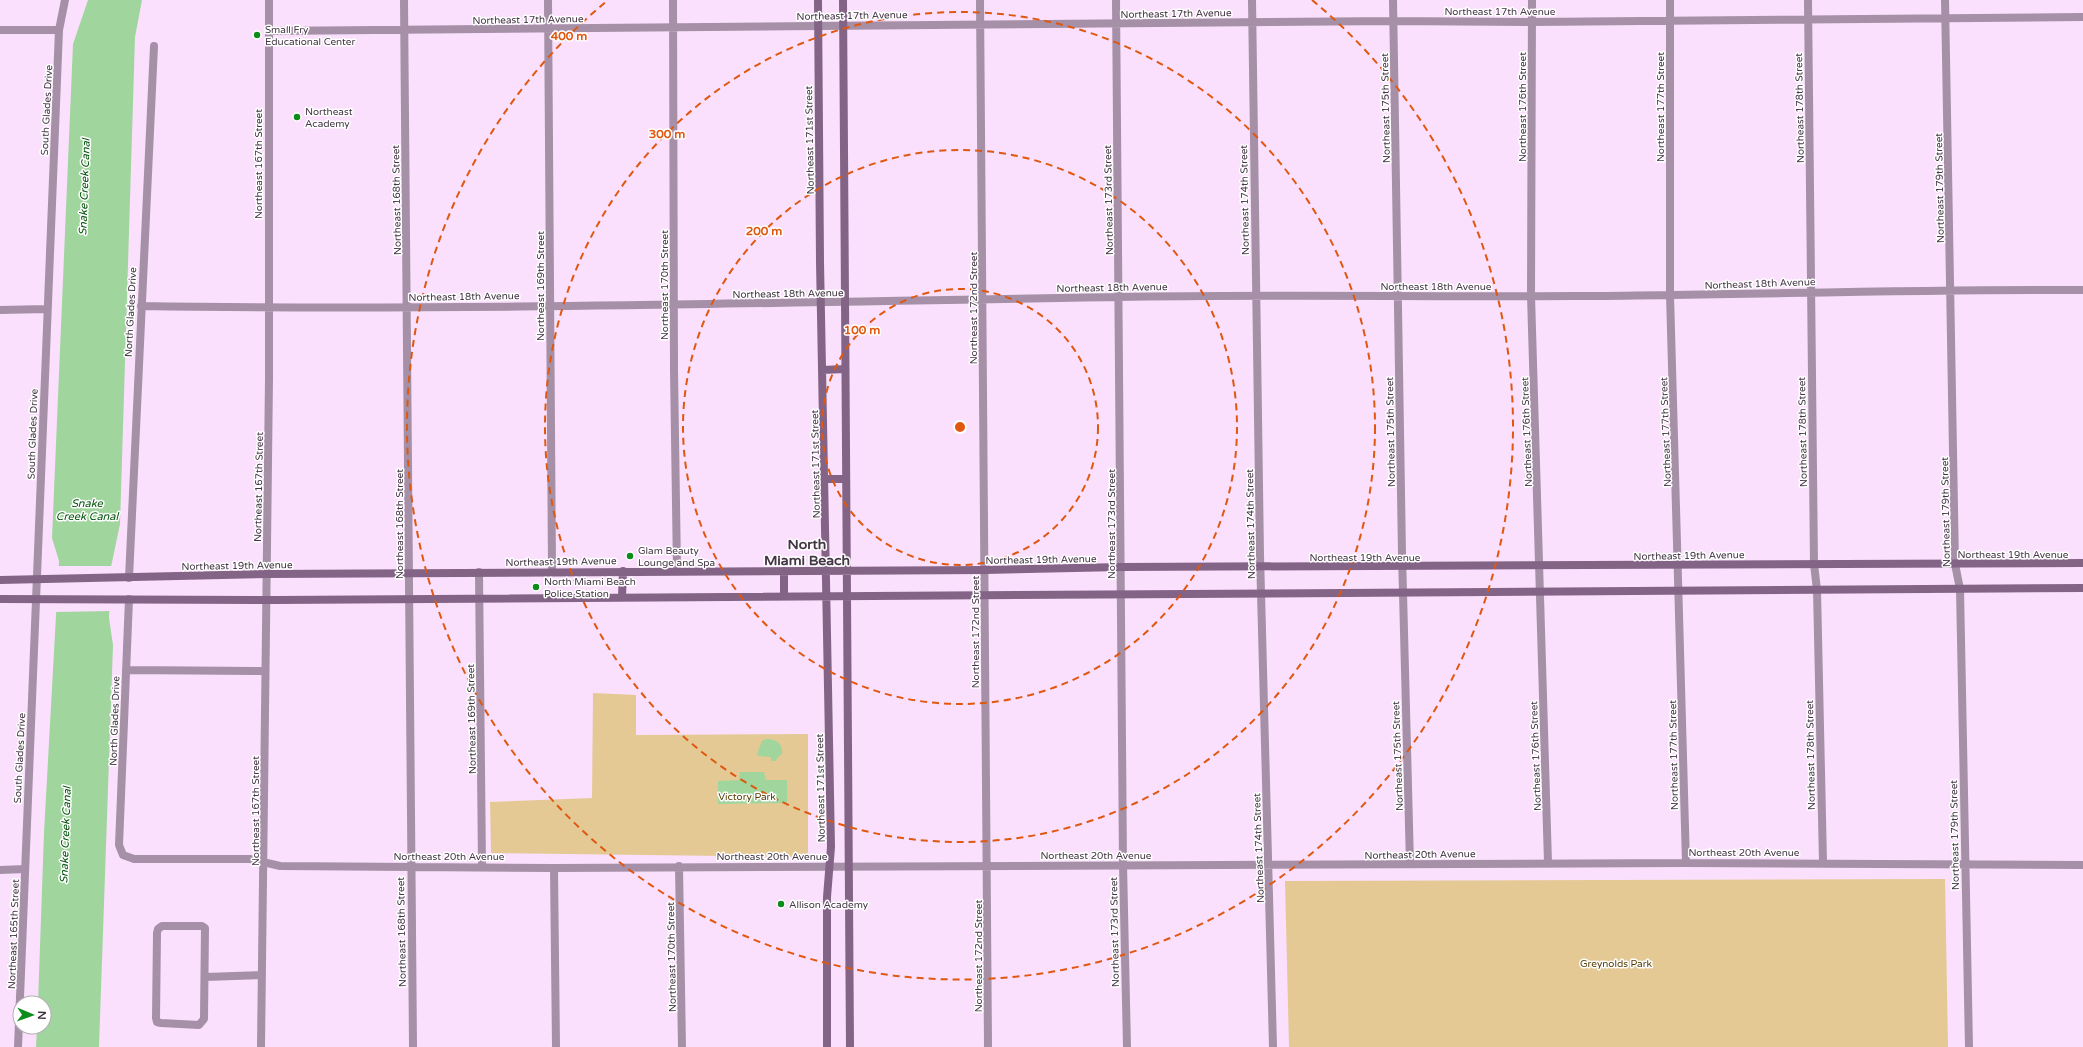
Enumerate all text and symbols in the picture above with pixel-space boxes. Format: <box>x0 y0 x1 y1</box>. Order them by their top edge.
street label: Northeast 17th Avenue <box>1444 6 1556 18</box>
street label: Northeast 17th Avenue <box>1120 7 1232 21</box>
street label: Northeast 17th Avenue <box>796 9 908 23</box>
street label: Northeast 17th Avenue <box>472 13 584 27</box>
place label: Small Fry Educational Center <box>265 24 355 48</box>
text: 400 m <box>551 29 587 43</box>
marker: Small Fry Educational Center <box>252 30 262 40</box>
street label: Northeast 176th Street <box>1517 52 1529 162</box>
street label: Northeast 177th Street <box>1655 52 1667 162</box>
street label: Northeast 175th Street <box>1379 53 1393 163</box>
street label: Northeast 178th Street <box>1793 53 1807 163</box>
street label: South Glades Drive <box>39 64 55 156</box>
street label: Northeast 171st Street <box>803 85 817 194</box>
place label: Northeast Academy <box>305 106 353 130</box>
street label: Northeast 167th Street <box>253 109 265 219</box>
marker: Northeast Academy <box>292 112 302 122</box>
text: 300 m <box>649 127 685 141</box>
street label: Northeast 179th Street <box>1933 133 1947 243</box>
water label: Snake Creek Canal <box>76 137 93 236</box>
street label: Northeast 168th Street <box>390 145 404 255</box>
street label: Northeast 173rd Street <box>1102 145 1116 255</box>
street label: Northeast 174th Street <box>1238 145 1252 255</box>
text: 200 m <box>746 224 782 238</box>
street label: Northeast 170th Street <box>659 230 671 340</box>
street label: Northeast 169th Street <box>535 231 547 341</box>
street label: Northeast 172nd Street <box>968 252 980 364</box>
street label: North Glades Drive <box>123 266 139 357</box>
street label: Northeast 18th Avenue <box>1704 276 1816 292</box>
street label: Northeast 18th Avenue <box>1056 281 1168 295</box>
street label: Northeast 18th Avenue <box>1380 281 1492 293</box>
street label: Northeast 18th Avenue <box>732 287 844 301</box>
street label: Northeast 18th Avenue <box>408 290 520 304</box>
text: 100 m <box>844 323 880 337</box>
street label: Northeast 175th Street <box>1384 377 1398 487</box>
street label: Northeast 176th Street <box>1519 377 1535 487</box>
street label: Northeast 177th Street <box>1658 377 1674 487</box>
street label: Northeast 178th Street <box>1796 377 1810 487</box>
street label: South Glades Drive <box>25 388 41 479</box>
street label: Northeast 171st Street <box>809 409 823 518</box>
centre of rings <box>953 420 967 434</box>
street label: Northeast 167th Street <box>252 432 266 542</box>
street label: Northeast 179th Street <box>1939 457 1953 567</box>
street label: Northeast 168th Street <box>394 469 406 579</box>
street label: Northeast 173rd Street <box>1106 469 1118 579</box>
street label: Northeast 174th Street <box>1244 469 1258 579</box>
water label: Snake Creek Canal <box>56 497 119 523</box>
district label: North Miami Beach <box>764 536 850 569</box>
place label: Glam Beauty Lounge and Spa <box>638 545 715 569</box>
street label: Northeast 19th Avenue <box>1633 549 1745 563</box>
street label: Northeast 19th Avenue <box>1957 549 2069 561</box>
marker: Glam Beauty Lounge and Spa <box>625 551 635 561</box>
street label: Northeast 19th Avenue <box>1309 552 1421 564</box>
street label: Northeast 19th Avenue <box>985 553 1097 567</box>
street label: Northeast 19th Avenue <box>505 555 617 569</box>
street label: Northeast 19th Avenue <box>181 559 293 573</box>
place label: North Miami Beach Police Station <box>544 576 636 600</box>
street label: Northeast 172nd Street <box>970 576 982 688</box>
marker: North Miami Beach Police Station <box>531 582 541 592</box>
street label: Northeast 169th Street <box>465 664 479 774</box>
street label: North Glades Drive <box>107 676 123 766</box>
street label: Northeast 177th Street <box>1667 700 1681 810</box>
street label: Northeast 178th Street <box>1804 700 1818 810</box>
street label: Northeast 175th Street <box>1390 701 1406 811</box>
street label: Northeast 176th Street <box>1528 701 1544 811</box>
street label: South Glades Drive <box>12 712 28 804</box>
street label: Northeast 171st Street <box>814 733 828 842</box>
street label: Northeast 167th Street <box>250 756 262 866</box>
street label: Northeast 179th Street <box>1948 780 1962 890</box>
water label: Snake Creek Canal <box>57 785 74 884</box>
park label: Victory Park <box>718 791 776 803</box>
street label: Northeast 174th Street <box>1251 793 1267 903</box>
street label: Northeast 20th Avenue <box>1688 847 1800 859</box>
street label: Northeast 20th Avenue <box>1364 848 1476 862</box>
street label: Northeast 20th Avenue <box>1040 850 1152 862</box>
street label: Northeast 20th Avenue <box>393 851 505 863</box>
street label: Northeast 20th Avenue <box>716 851 828 863</box>
street label: Northeast 168th Street <box>395 877 409 987</box>
street label: Northeast 173rd Street <box>1108 877 1122 987</box>
street label: Northeast 165th Street <box>6 879 22 989</box>
marker: Allison Academy <box>776 899 786 909</box>
place label: Allison Academy <box>789 899 869 911</box>
street label: Northeast 172nd Street <box>973 900 985 1012</box>
street label: Northeast 170th Street <box>665 902 679 1012</box>
park label: Greynolds Park <box>1580 958 1653 970</box>
north arrow <box>12 995 52 1035</box>
text: N <box>35 1011 48 1020</box>

